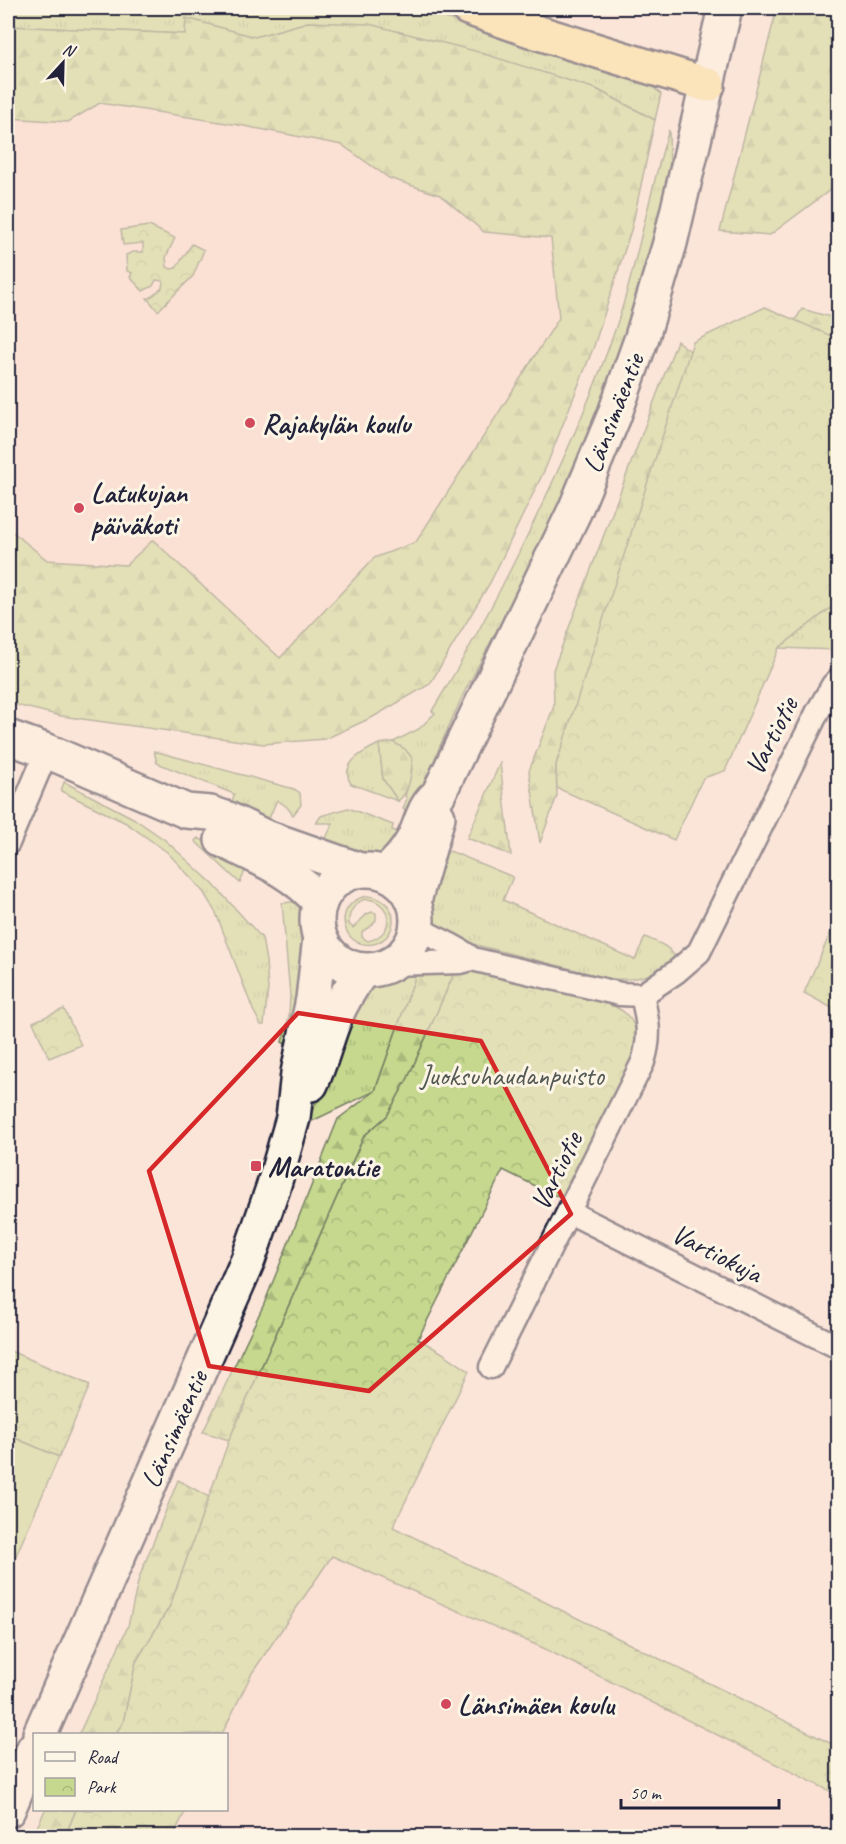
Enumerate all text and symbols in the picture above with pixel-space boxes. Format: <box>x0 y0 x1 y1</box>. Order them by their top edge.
north arrow <box>33 33 93 93</box>
text: N <box>60 39 79 62</box>
street label: Länsimäentie <box>574 347 652 478</box>
place label: Rajakylän koulu <box>262 406 413 441</box>
marker: Rajakylän koulu <box>243 416 257 430</box>
place label: Latukujan päiväkoti <box>91 475 188 542</box>
marker: Latukujan päiväkoti <box>72 501 86 515</box>
street label: Vartiotie <box>737 690 806 781</box>
park label: Juoksuhaudanpuisto <box>418 1058 606 1093</box>
street label: Vartiotie <box>522 1124 591 1216</box>
place label: Maratontie <box>268 1149 382 1184</box>
marker: Maratontie <box>249 1159 263 1173</box>
street label: Vartiokuja <box>666 1215 770 1291</box>
street label: Länsimäentie <box>133 1363 216 1493</box>
place label: Länsimäen koulu <box>458 1687 616 1722</box>
marker: Länsimäen koulu <box>439 1697 453 1711</box>
legend <box>33 1733 228 1811</box>
text: Road <box>87 1746 120 1768</box>
scale bar <box>621 1772 778 1810</box>
text: Park <box>87 1776 117 1798</box>
text: 50 m <box>630 1782 663 1804</box>

